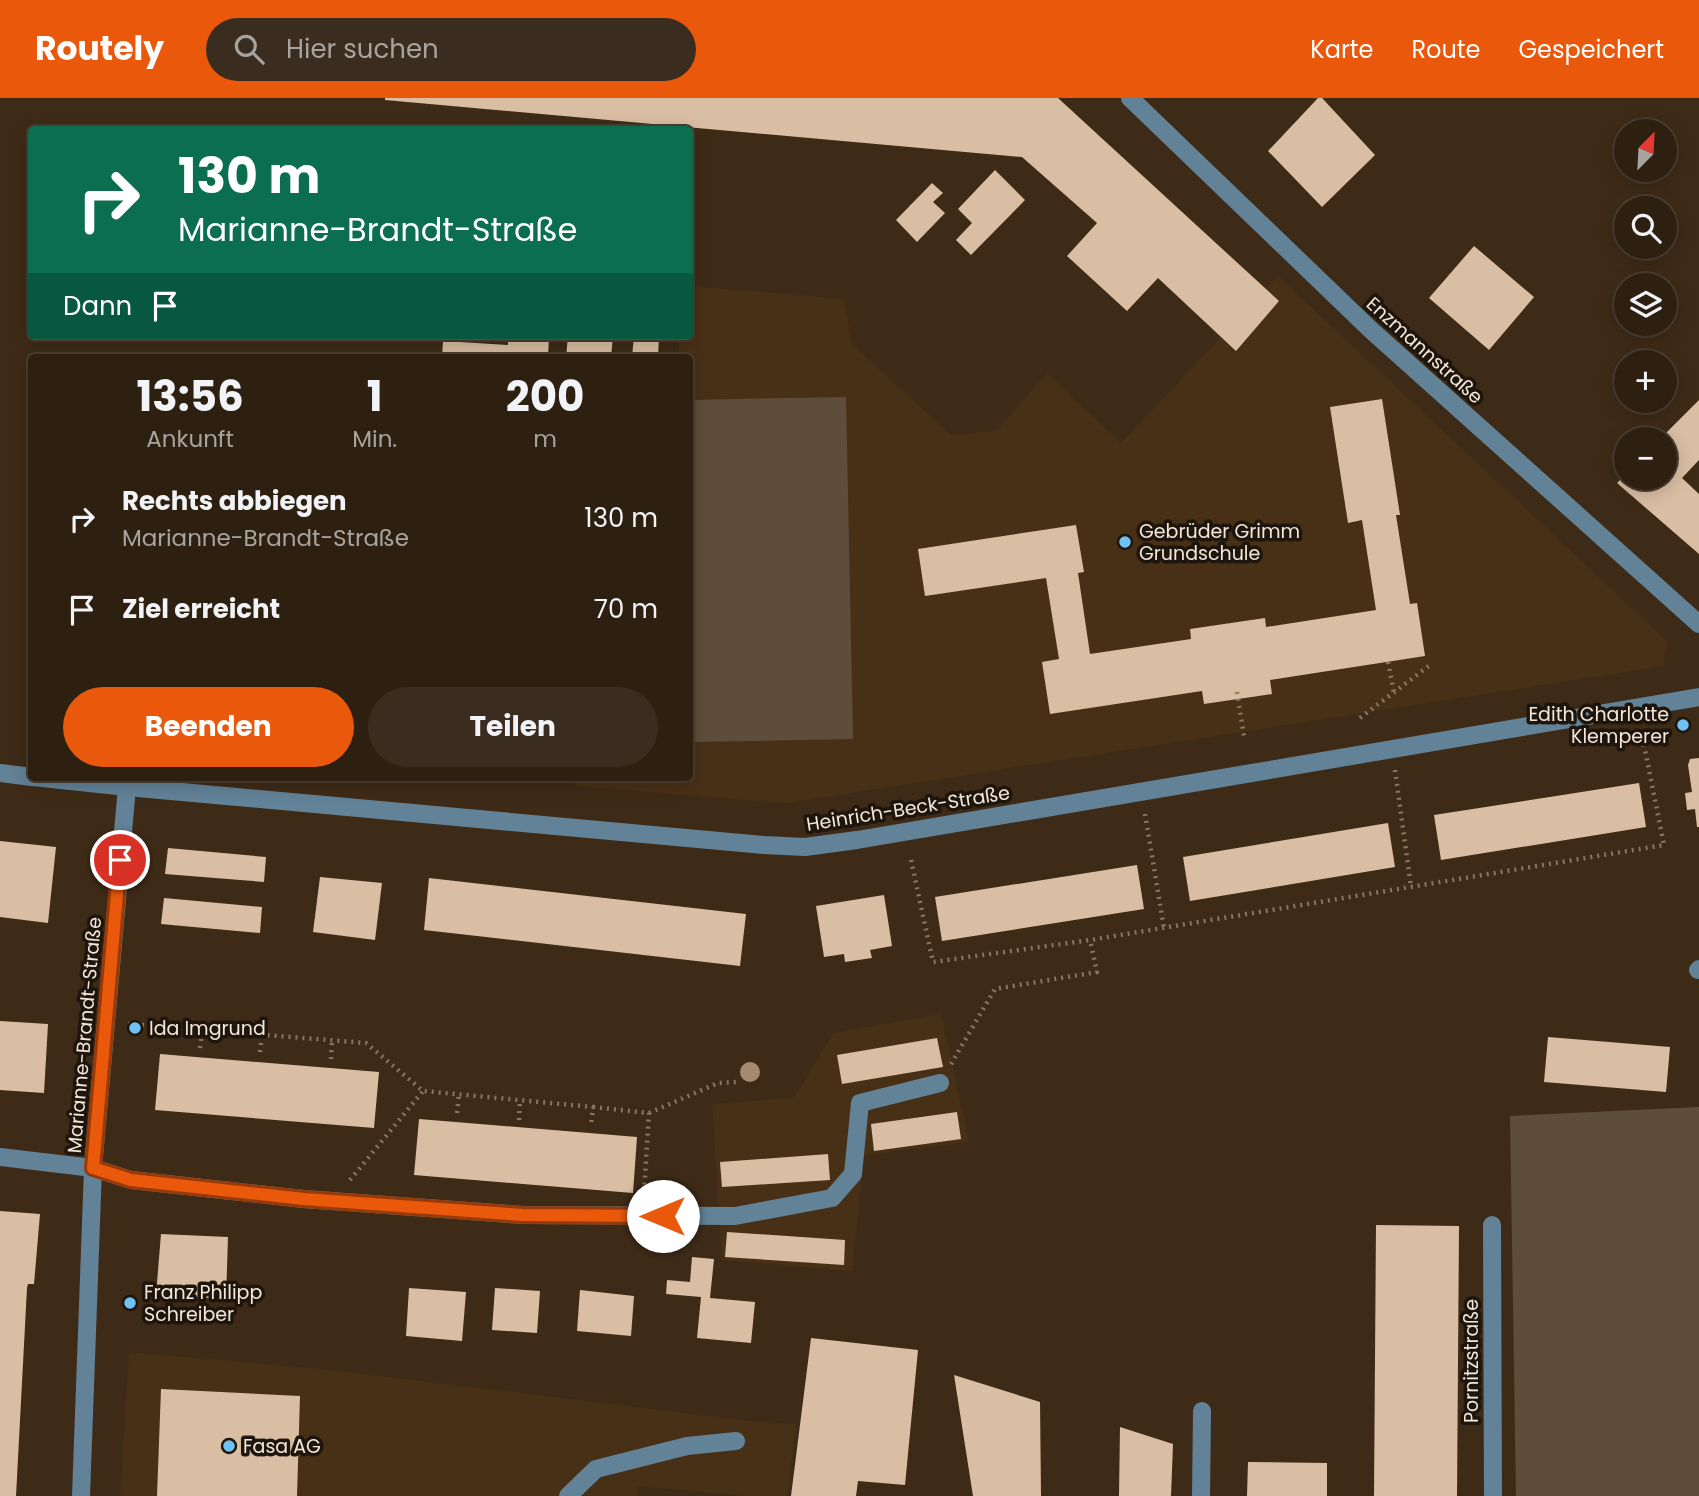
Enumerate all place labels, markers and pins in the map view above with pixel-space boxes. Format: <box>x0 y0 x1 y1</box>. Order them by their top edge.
place label: Gebrüder Grimm Grundschule <box>1139 518 1300 567</box>
marker: Gebrüder Grimm Grundschule <box>1117 534 1133 550</box>
place label: Edith Charlotte Klemperer <box>1528 701 1669 750</box>
marker: Edith Charlotte Klemperer <box>1675 717 1691 733</box>
pin <box>90 830 150 890</box>
place label: Ida Imgrund <box>149 1015 266 1042</box>
marker: Ida Imgrund <box>127 1020 143 1036</box>
place label: Franz Philipp Schreiber <box>144 1279 262 1328</box>
marker: Franz Philipp Schreiber <box>122 1295 138 1311</box>
place label: Fasa AG <box>243 1433 321 1460</box>
marker: Fasa AG <box>221 1438 237 1454</box>

